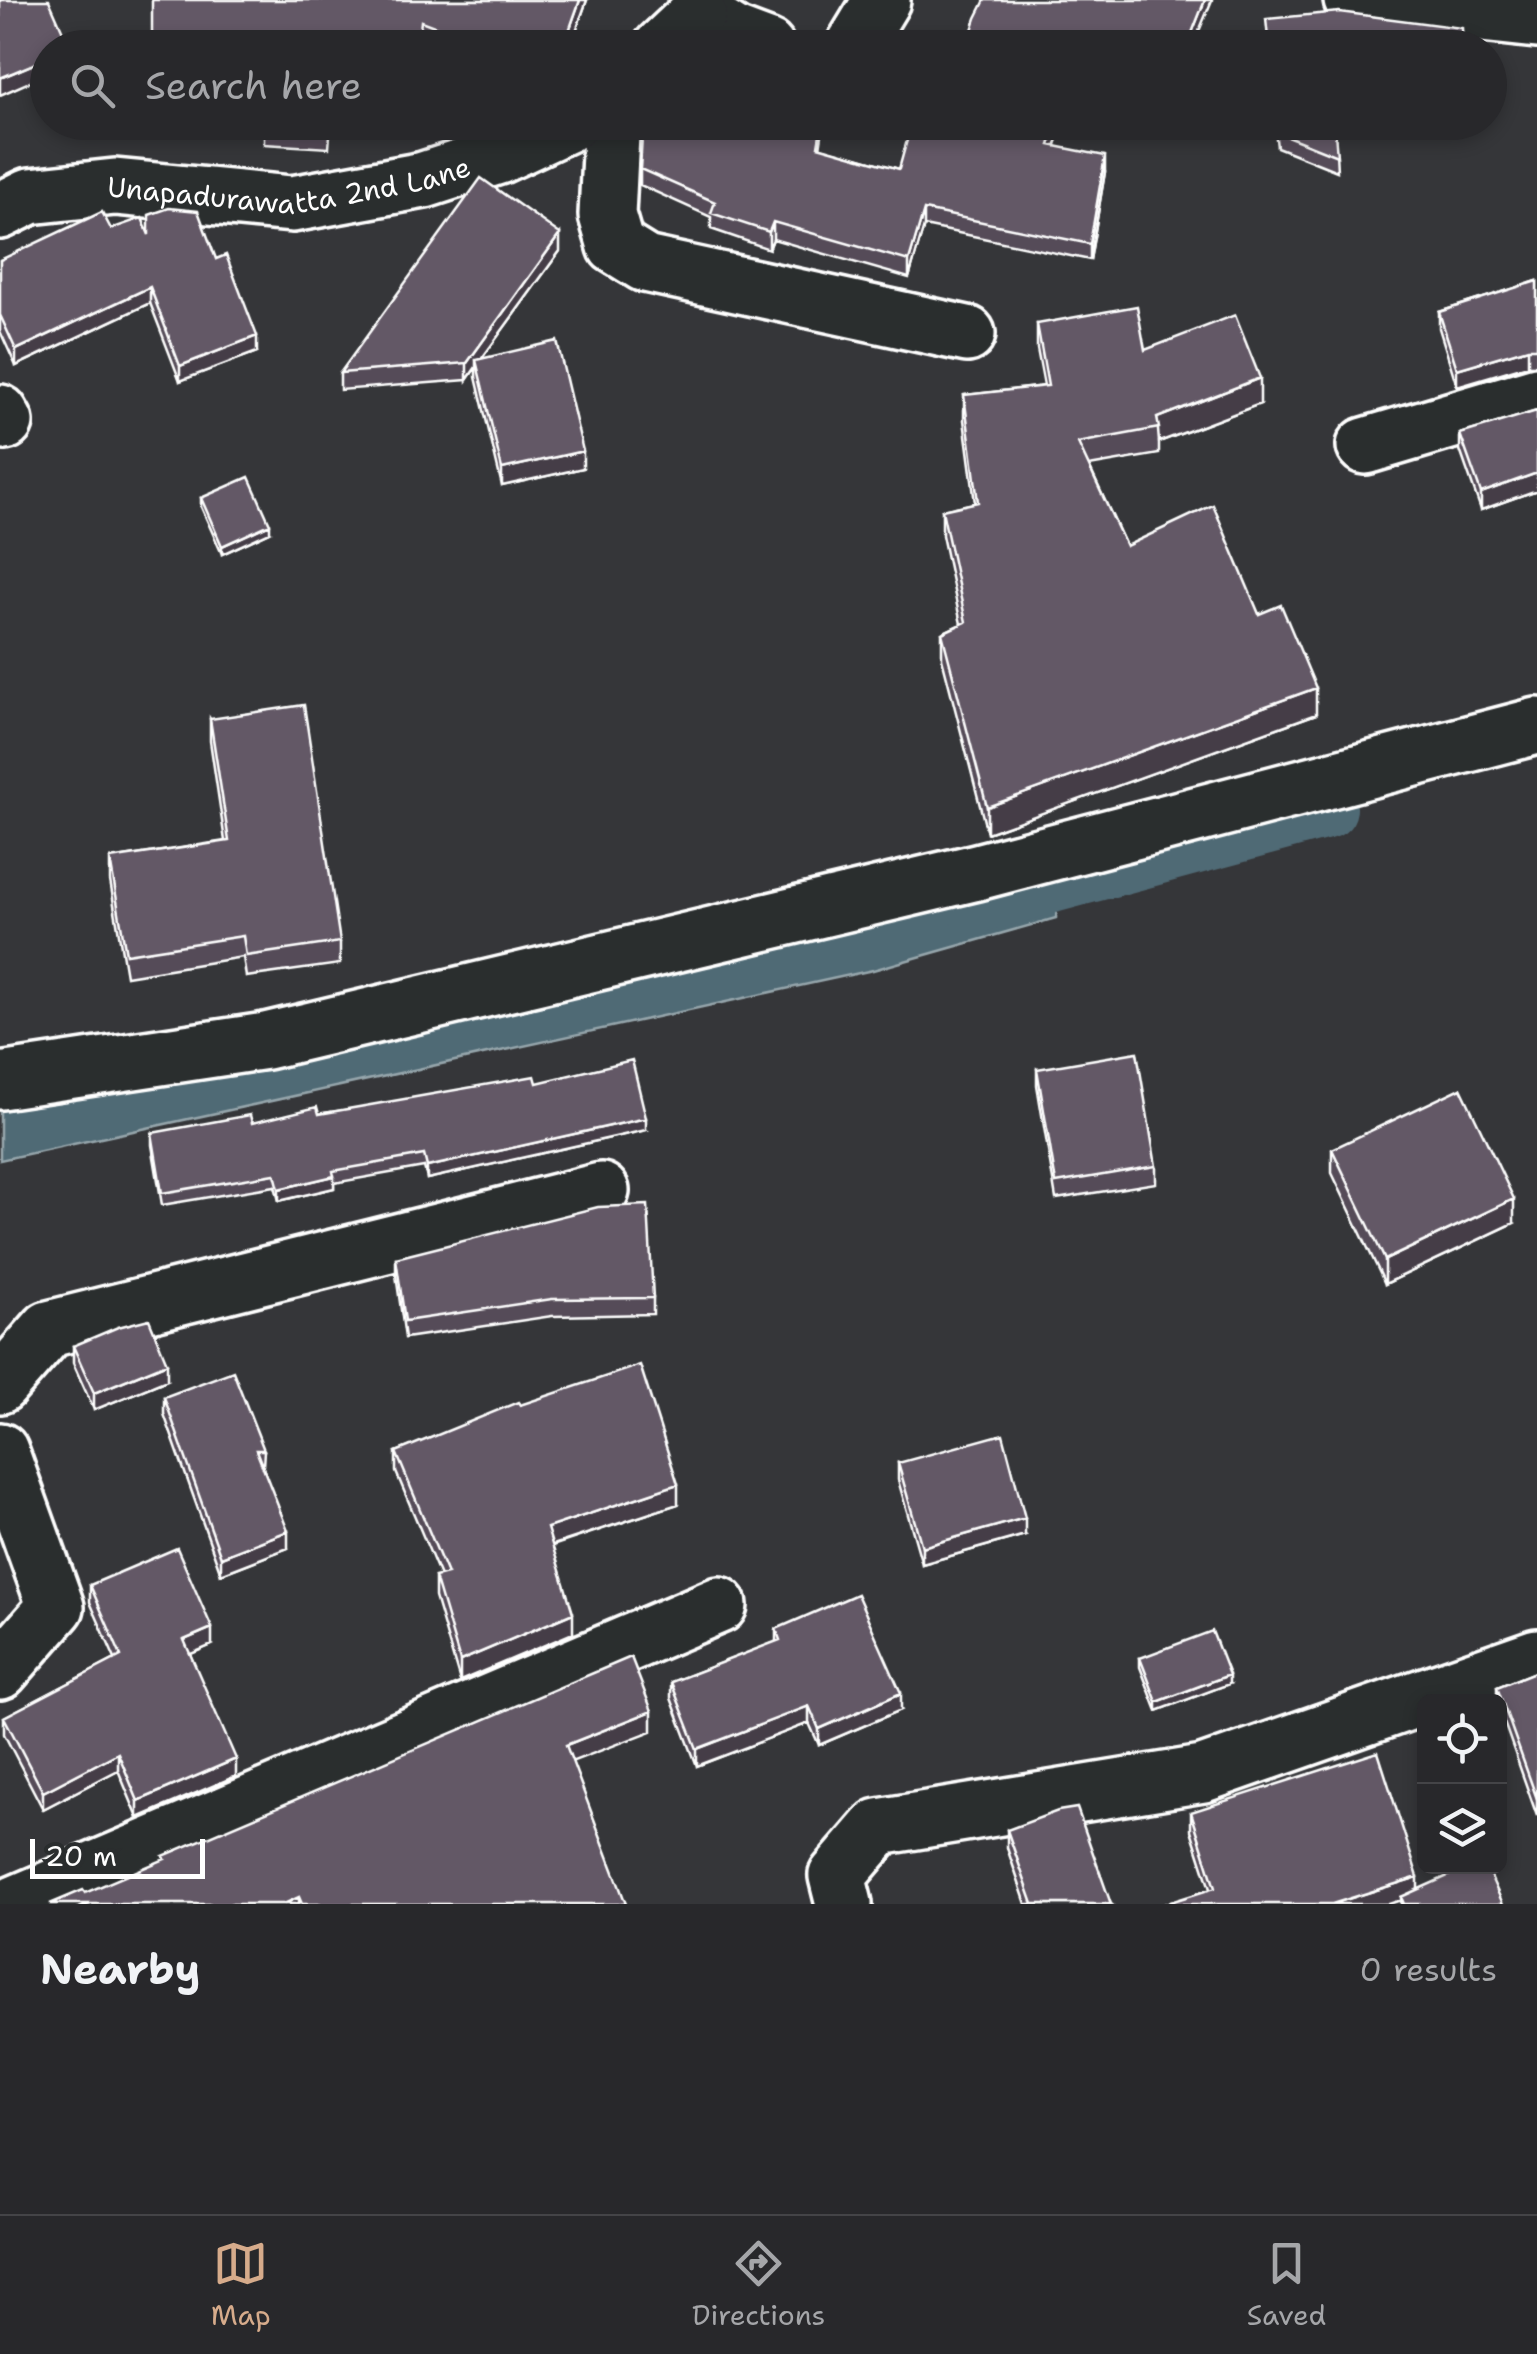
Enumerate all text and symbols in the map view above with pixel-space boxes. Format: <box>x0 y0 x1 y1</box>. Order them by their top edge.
search box <box>30 30 1507 140</box>
icon: search <box>65 58 120 113</box>
text: Search here <box>145 60 362 111</box>
street label: Unapadurawatta 2nd Lane <box>106 147 475 223</box>
map controls <box>1417 1694 1507 1874</box>
button: locate <box>1417 1694 1507 1784</box>
button: layers <box>1417 1784 1507 1874</box>
scale bar <box>30 1834 205 1878</box>
text: 20 m <box>45 1837 117 1875</box>
text: Nearby <box>40 1941 200 1997</box>
text: 0 results <box>1360 1948 1497 1991</box>
tab: Map <box>211 2236 271 2334</box>
tab: Directions <box>692 2236 825 2334</box>
tab: Saved <box>1247 2236 1326 2334</box>

